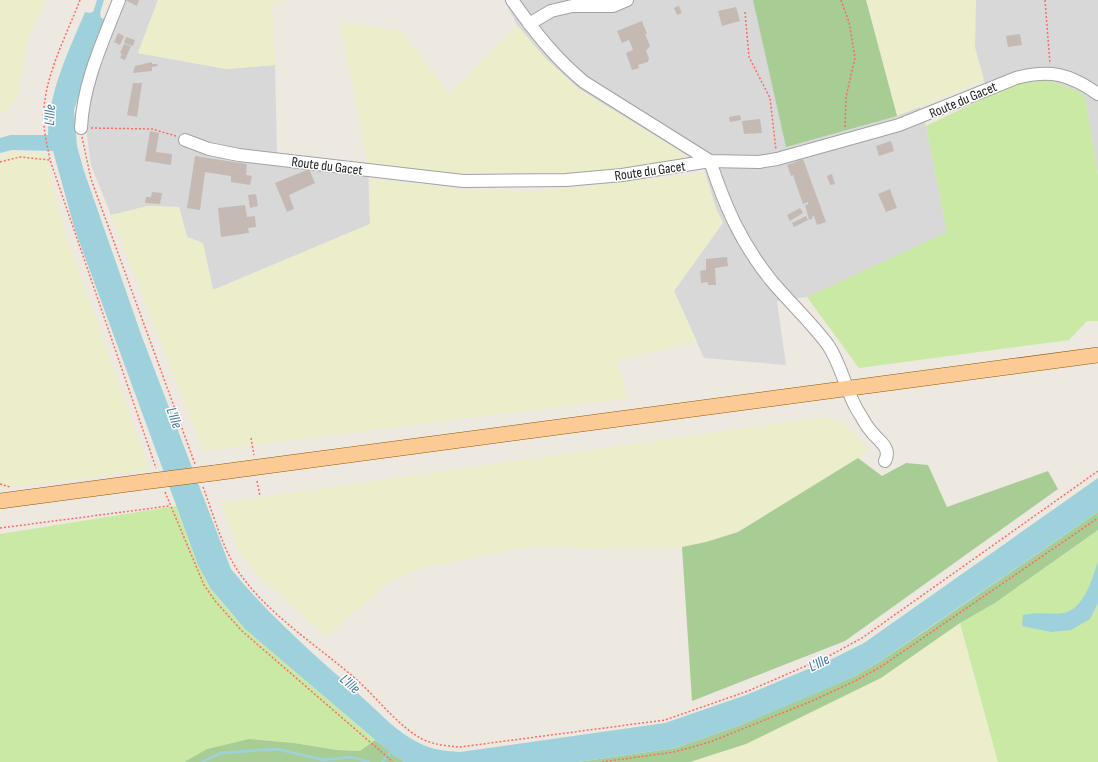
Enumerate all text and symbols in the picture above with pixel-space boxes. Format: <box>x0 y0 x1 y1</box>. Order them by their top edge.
street label: Route du Gacet <box>927 78 999 122</box>
water label: L'Ille <box>40 104 60 126</box>
street label: Route du Gacet <box>290 153 364 179</box>
street label: Route du Gacet <box>613 158 687 184</box>
water label: L'Ille <box>161 405 187 431</box>
water label: L'Ille <box>805 650 833 676</box>
water label: L'Ille <box>336 670 364 698</box>

